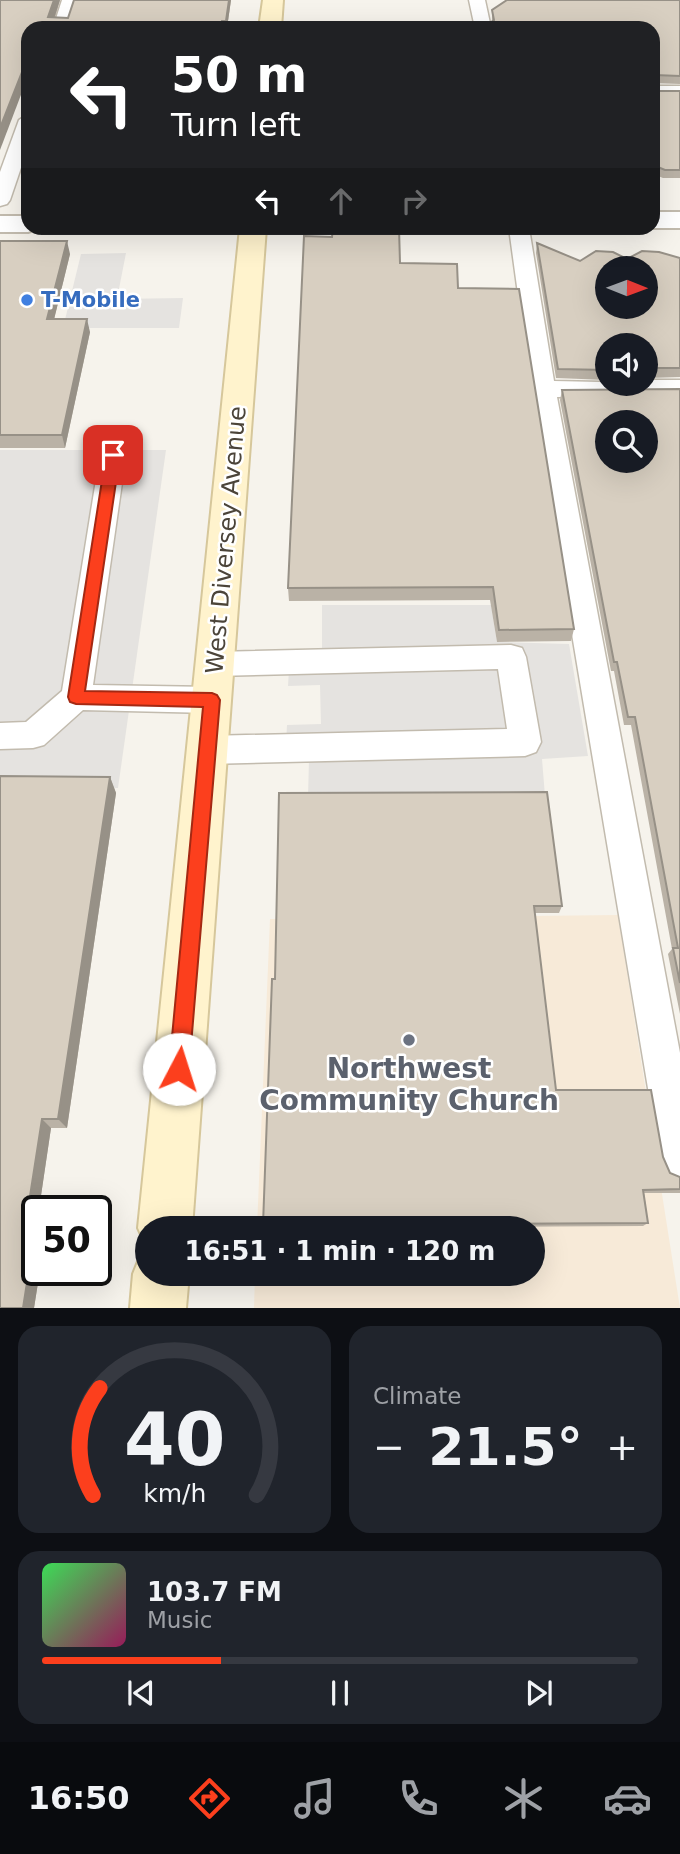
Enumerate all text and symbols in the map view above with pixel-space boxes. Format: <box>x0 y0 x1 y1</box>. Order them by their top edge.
text: 50 m <box>171 47 307 104</box>
icon: left <box>56 49 147 140</box>
text: Turn left <box>171 106 301 144</box>
icon: left <box>249 182 287 220</box>
icon: ahead <box>322 182 360 220</box>
icon: right <box>395 182 433 220</box>
north arrow <box>595 256 658 318</box>
map controls <box>595 256 658 473</box>
place label: T-Mobile <box>41 288 140 312</box>
marker: T-Mobile <box>19 292 35 308</box>
button: sound <box>595 333 658 396</box>
street label: West Diversey Avenue <box>200 405 252 675</box>
button: search <box>595 410 658 473</box>
pin <box>83 425 143 485</box>
icon: arrive <box>94 436 132 474</box>
position arrow <box>142 1032 216 1106</box>
marker: Northwest Community Church <box>401 1032 417 1048</box>
place label: Northwest Community Church <box>259 1052 559 1117</box>
speed limit sign: 50 <box>21 1195 112 1286</box>
text: 16:51 · 1 min · 120 m <box>185 1236 495 1266</box>
text: Climate <box>373 1383 462 1409</box>
text: 40 <box>124 1398 225 1483</box>
text: 21.5° <box>428 1417 583 1477</box>
text: − <box>373 1425 405 1469</box>
text: + <box>606 1425 638 1469</box>
text: km/h <box>143 1479 206 1508</box>
text: 103.7 FM <box>147 1577 282 1607</box>
text: Music <box>147 1607 212 1633</box>
icon: previous <box>122 1674 160 1712</box>
icon: pause <box>321 1674 359 1712</box>
icon: next <box>520 1674 558 1712</box>
icon: directions <box>185 1774 234 1823</box>
icon: music <box>290 1774 339 1823</box>
icon: phone <box>394 1774 443 1823</box>
icon: climate <box>499 1774 548 1823</box>
icon: car <box>603 1774 652 1823</box>
text: 16:50 <box>28 1779 130 1817</box>

